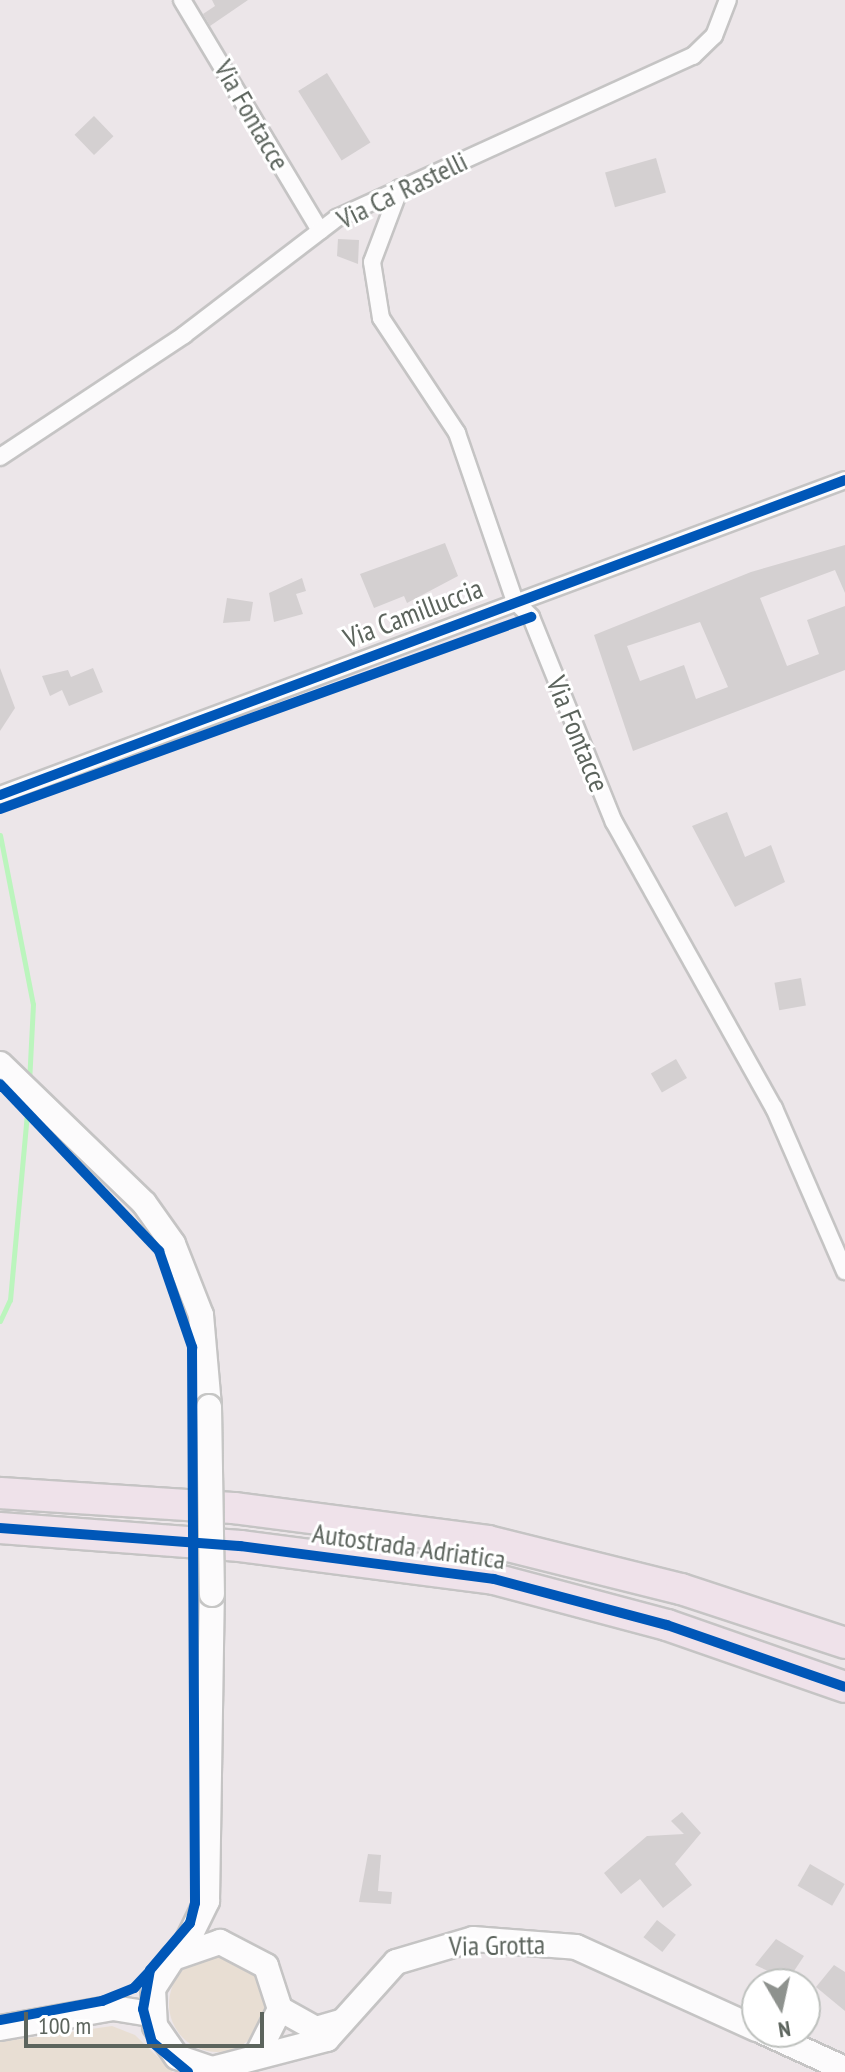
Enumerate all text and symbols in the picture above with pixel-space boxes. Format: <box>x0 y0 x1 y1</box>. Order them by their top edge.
street label: Via Fontacce <box>207 54 297 176</box>
street label: Via Ca' Rastelli <box>330 144 474 236</box>
street label: Via Camilluccia <box>339 571 487 655</box>
street label: Via Fontacce <box>540 671 616 797</box>
street label: Autostrada Adriatica <box>310 1516 508 1576</box>
street label: Via Grotta <box>449 1927 545 1963</box>
north arrow <box>741 1968 821 2048</box>
scale bar <box>28 1996 268 2046</box>
text: 100 m <box>38 2010 91 2041</box>
text: N <box>776 2015 793 2044</box>

